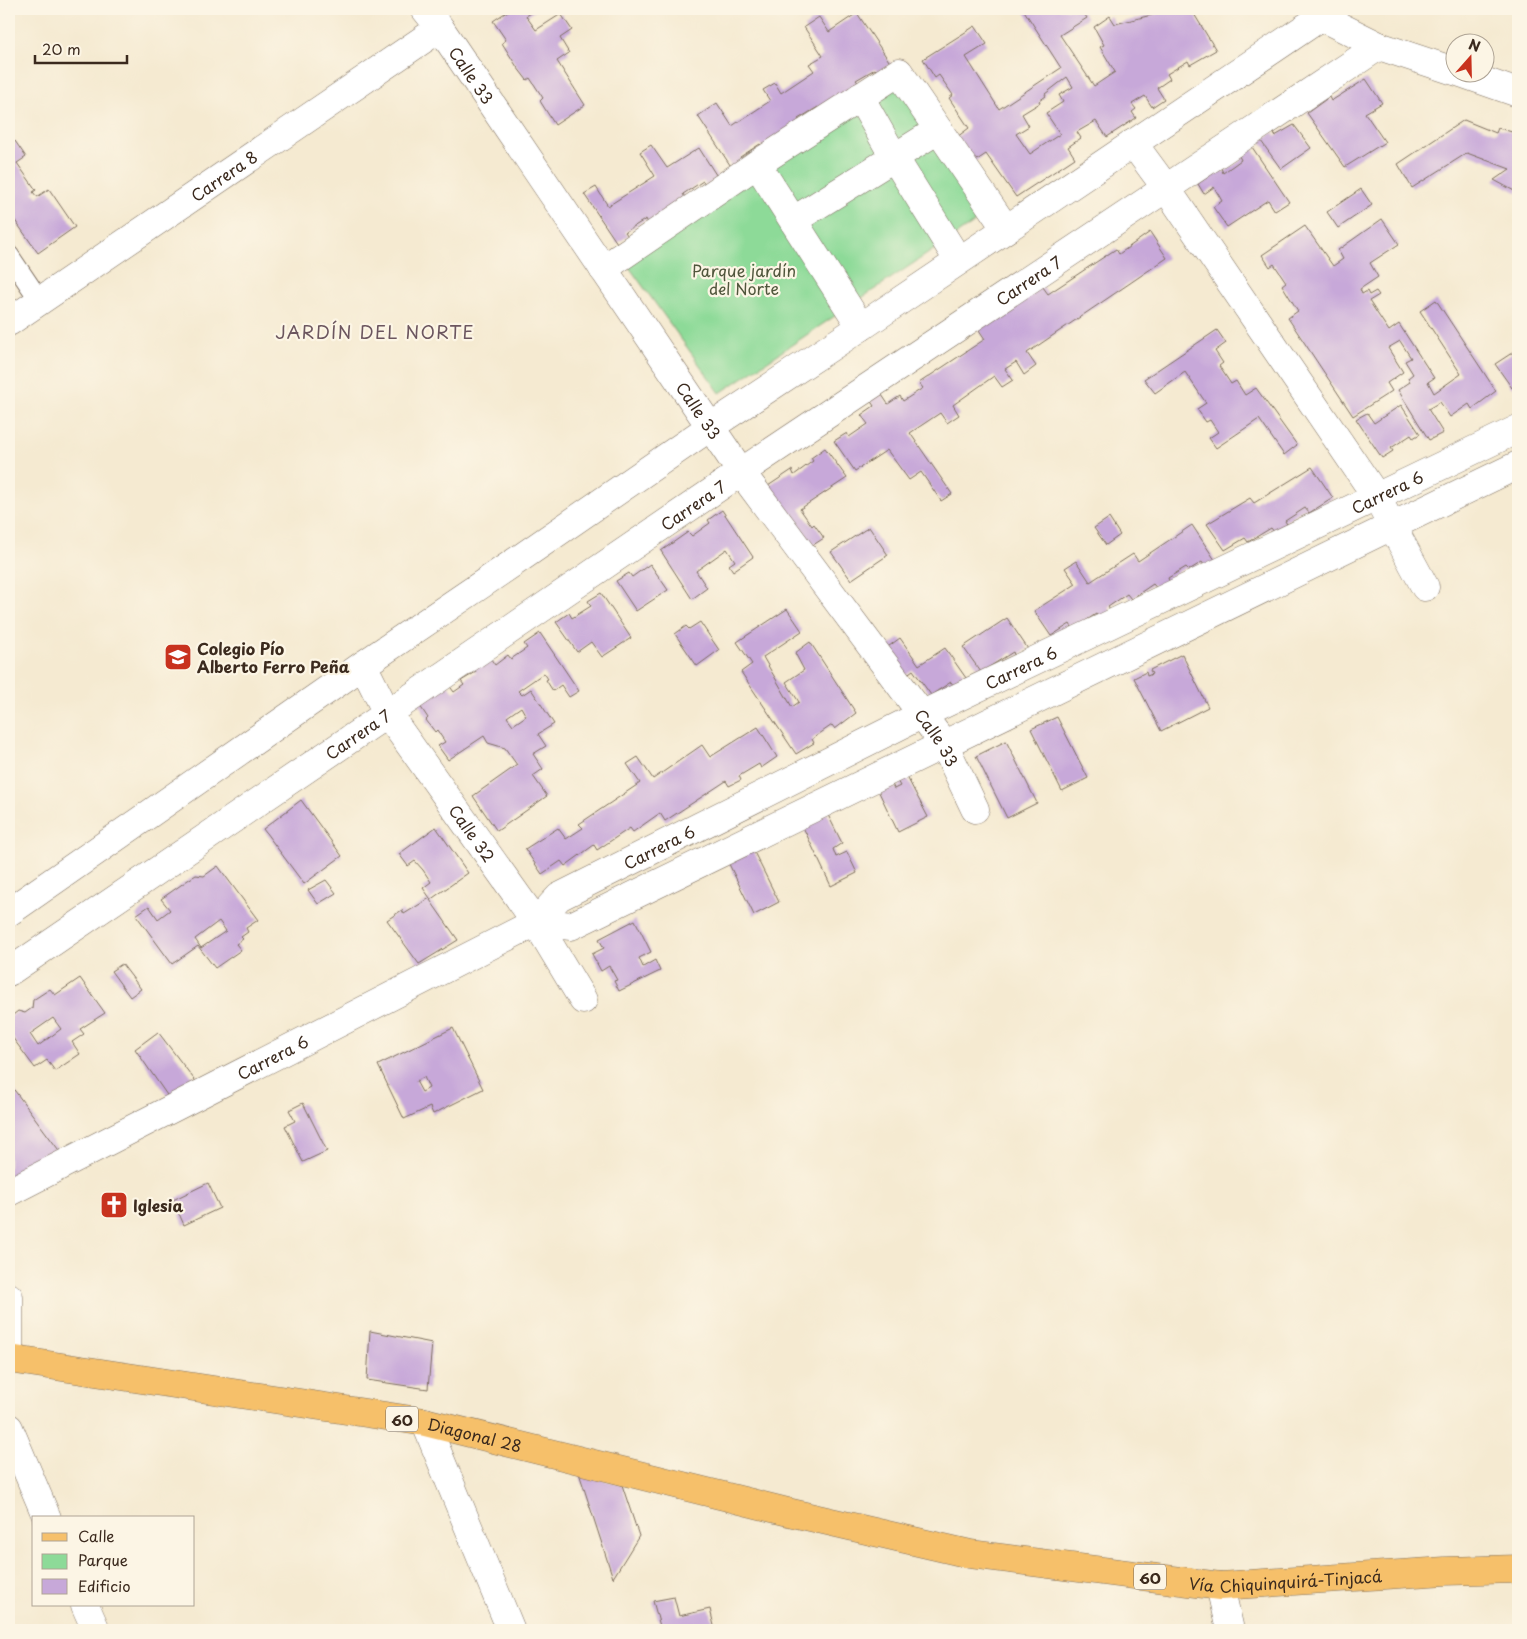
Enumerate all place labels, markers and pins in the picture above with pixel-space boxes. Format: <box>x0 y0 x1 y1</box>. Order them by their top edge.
place label: Colegio Pío Alberto Ferro Peña <box>197 636 350 678</box>
school or university icon: Colegio Pío Alberto Ferro Peña <box>163 642 193 672</box>
church icon: Iglesia <box>99 1190 129 1220</box>
place label: Iglesia <box>133 1193 183 1217</box>

